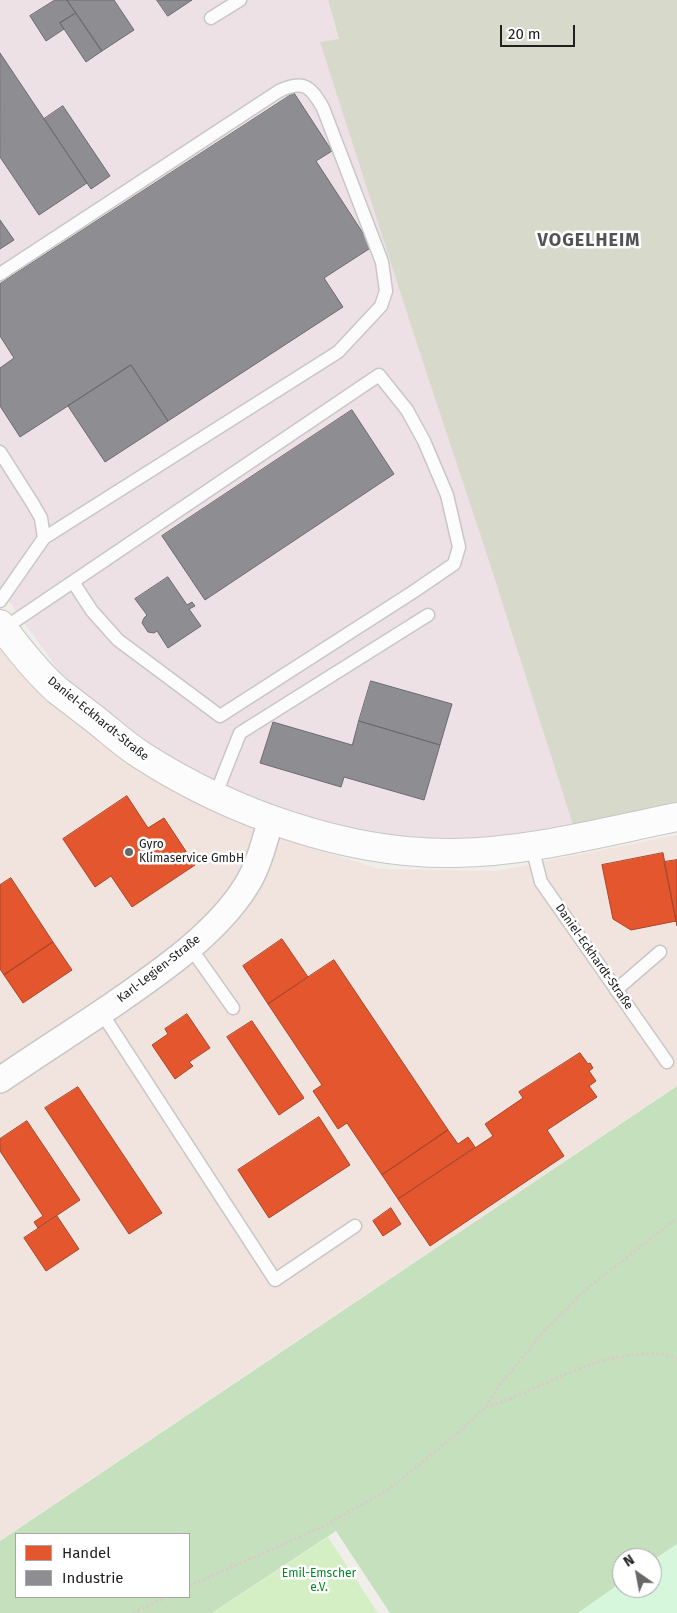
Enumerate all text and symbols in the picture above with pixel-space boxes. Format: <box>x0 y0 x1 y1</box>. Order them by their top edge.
scale bar <box>502 15 577 47</box>
text: 20 m <box>508 25 541 43</box>
district label: VOGELHEIM <box>536 230 642 252</box>
street label: Daniel-Eckhardt-Straße <box>45 674 151 764</box>
place label: Gyro Klimaservice GmbH <box>139 838 244 866</box>
marker: Gyro Klimaservice GmbH <box>123 846 135 858</box>
street label: Daniel-Eckhardt-Straße <box>552 901 636 1013</box>
street label: Karl-Legien-Straße <box>115 932 203 1006</box>
legend <box>15 1533 190 1598</box>
text: Handel <box>62 1544 111 1562</box>
north arrow <box>612 1548 662 1598</box>
text: N <box>621 1551 638 1571</box>
park label: Emil-Emscher e.V. <box>282 1567 356 1595</box>
text: Industrie <box>62 1569 124 1587</box>

